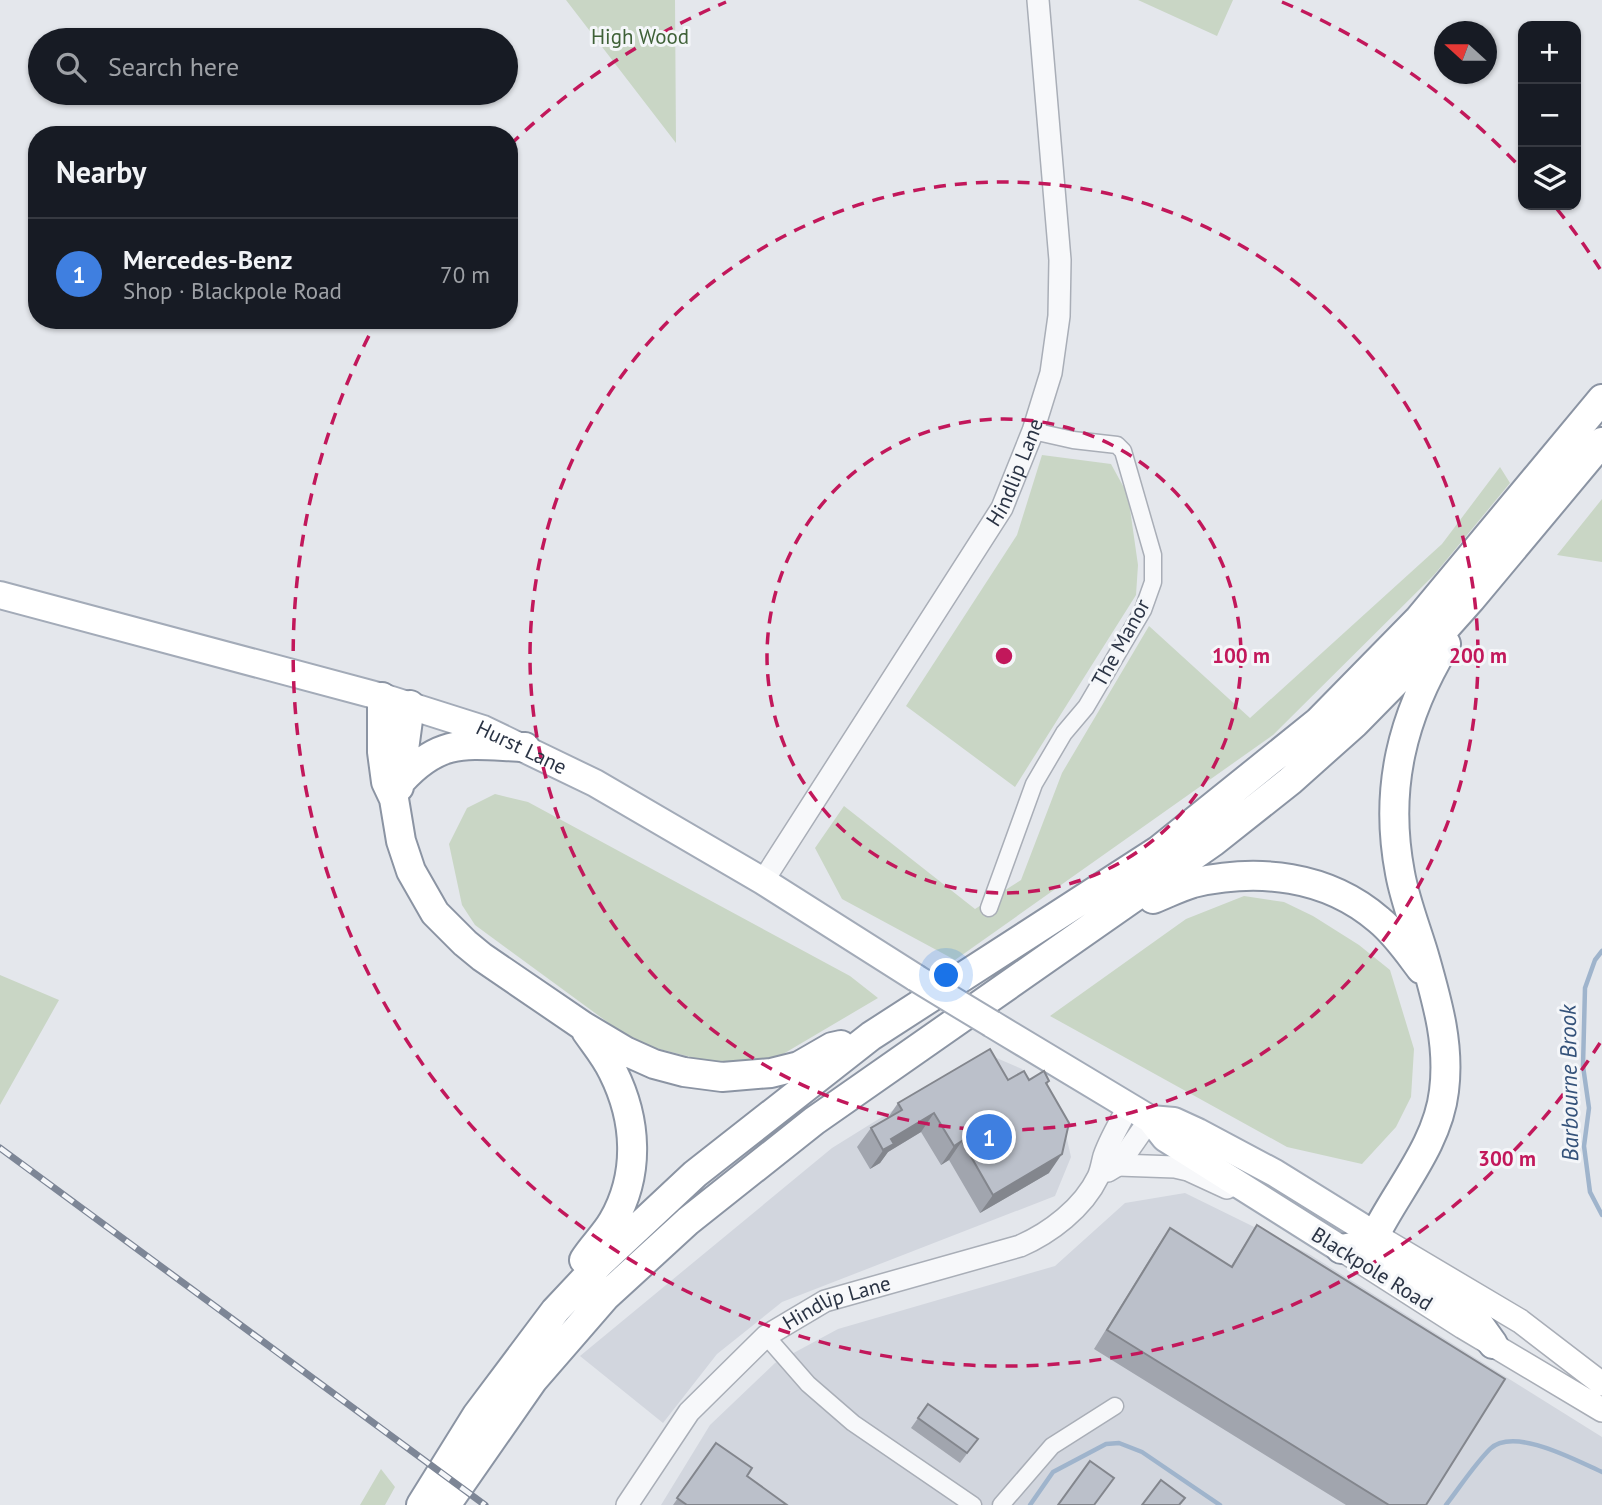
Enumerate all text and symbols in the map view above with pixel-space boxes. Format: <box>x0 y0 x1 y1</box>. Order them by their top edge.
north arrow <box>1434 21 1497 84</box>
map controls <box>1518 21 1581 210</box>
button: + <box>1518 21 1581 84</box>
park label: High Wood <box>591 23 689 50</box>
search box <box>28 28 518 105</box>
icon: search <box>52 48 90 86</box>
text: Search here <box>108 50 239 83</box>
button: − <box>1518 84 1581 147</box>
button: layers <box>1518 147 1581 210</box>
text: Nearby <box>56 152 146 191</box>
text: Mercedes-Benz <box>123 243 292 276</box>
text: 1 <box>72 260 86 289</box>
text: 70 m <box>440 260 490 289</box>
text: Shop · Blackpole Road <box>123 276 342 305</box>
street label: Hindlip Lane <box>980 415 1049 531</box>
street label: The Manor <box>1085 594 1156 691</box>
text: 100 m <box>1212 642 1270 669</box>
text: 200 m <box>1449 642 1507 669</box>
centre of rings <box>992 644 1016 668</box>
street label: Hurst Lane <box>472 714 571 780</box>
your location <box>929 958 963 992</box>
water label: Barbourne Brook <box>1553 1003 1584 1162</box>
pin: 1 <box>966 1111 1012 1163</box>
text: 300 m <box>1478 1145 1536 1172</box>
street label: Blackpole Road <box>1307 1221 1438 1317</box>
street label: Hindlip Lane <box>778 1269 894 1336</box>

